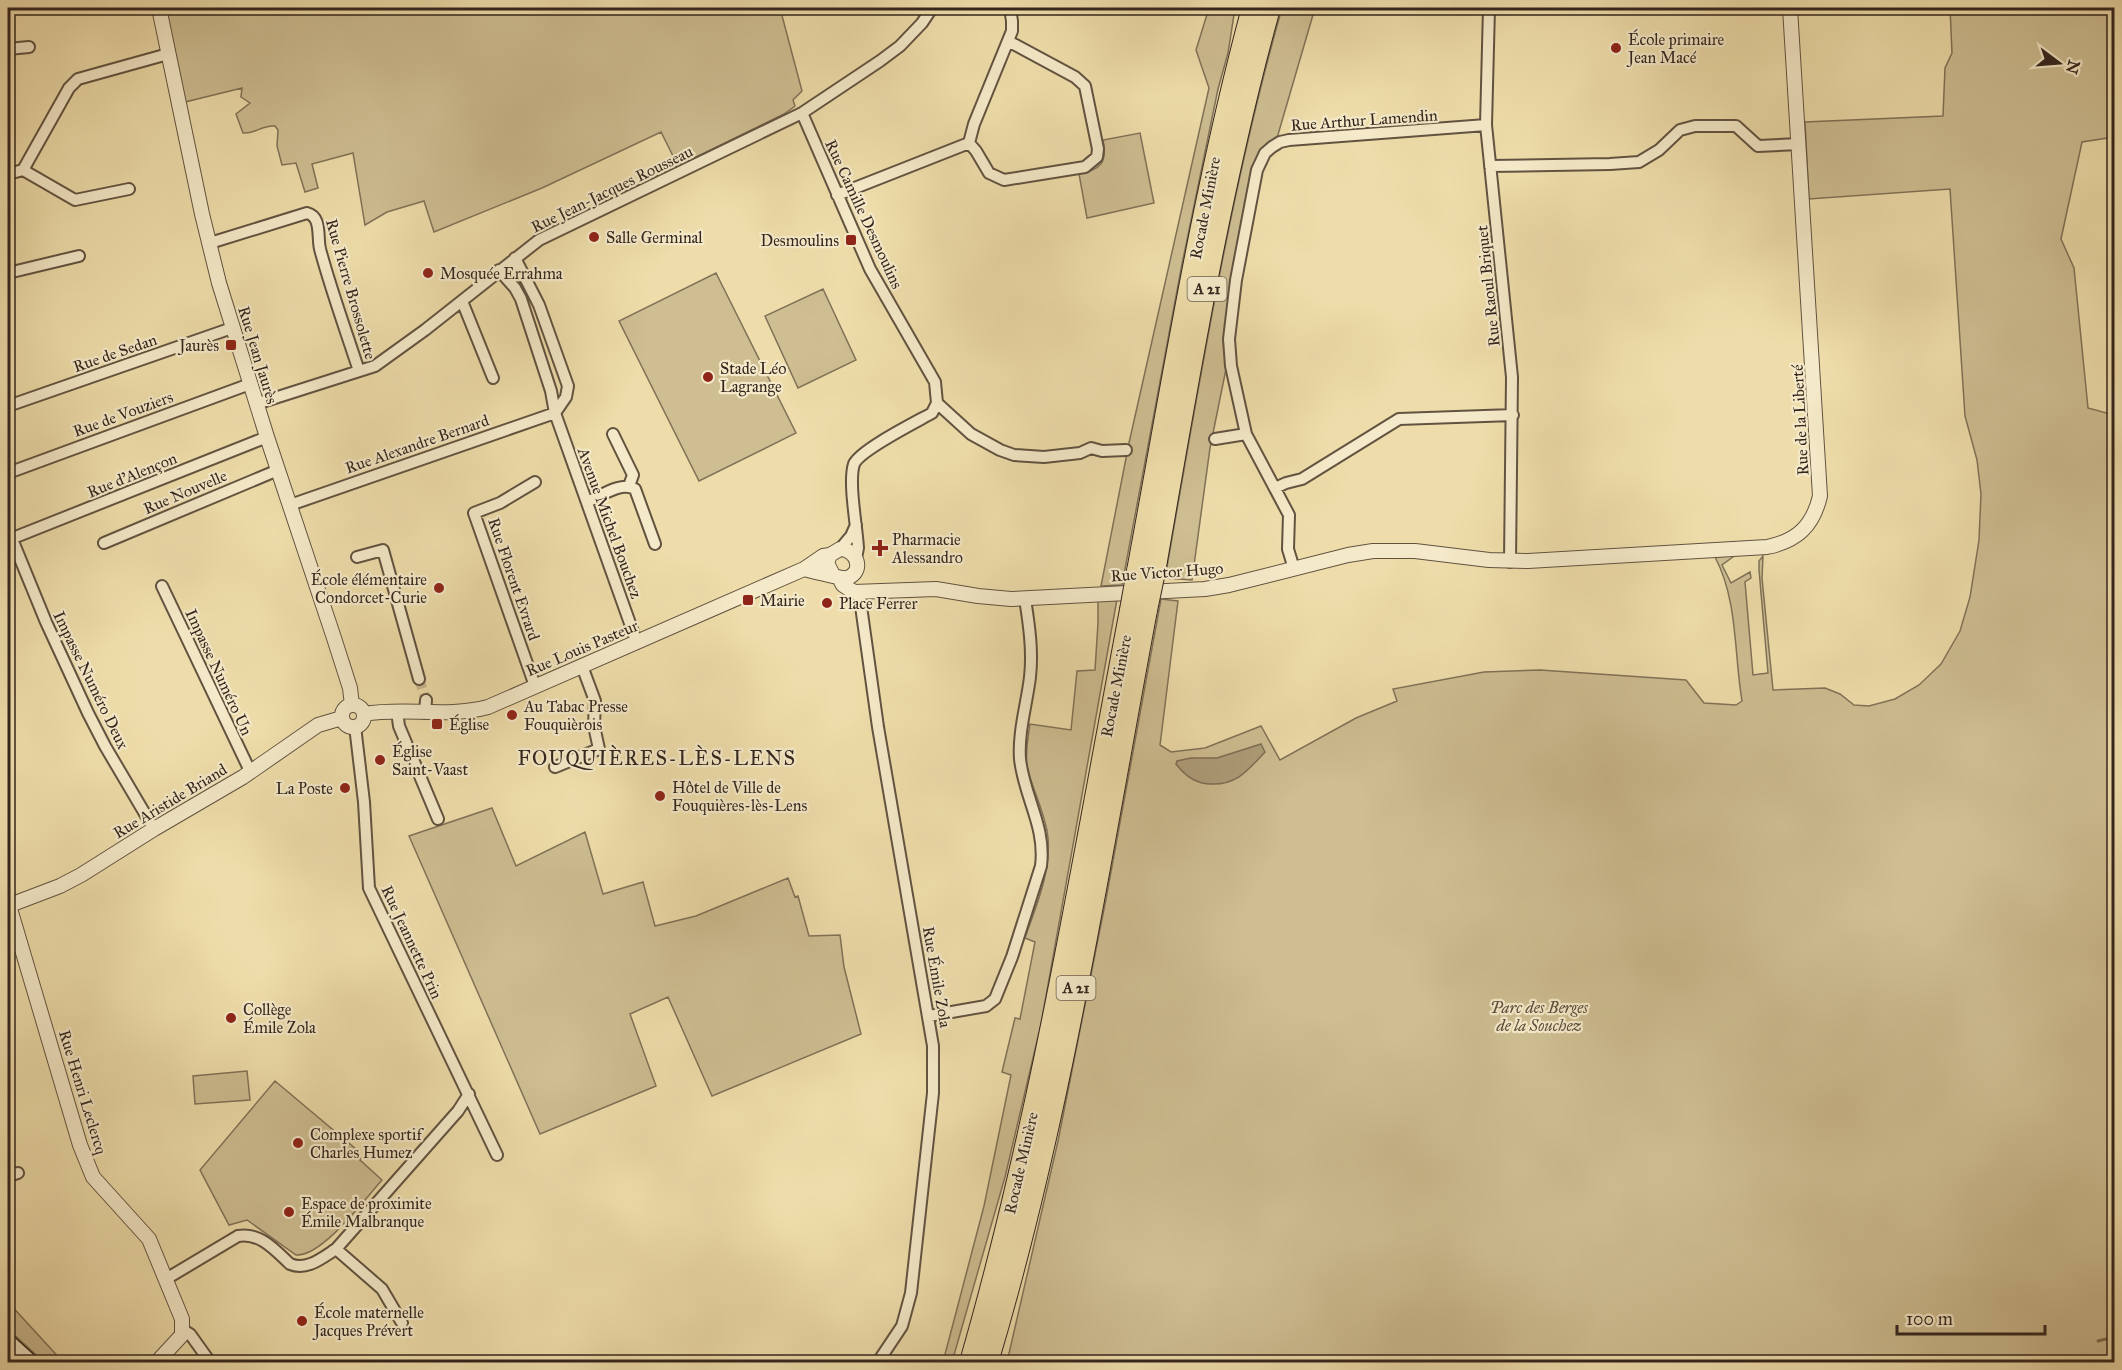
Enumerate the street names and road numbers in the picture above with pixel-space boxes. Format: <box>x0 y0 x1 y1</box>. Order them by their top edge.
street label: Rue Arthur Lamendin <box>1290 105 1438 135</box>
street label: Rue Camille Desmoulins <box>821 136 907 292</box>
street label: Rue Jean-Jacques Rousseau <box>528 141 697 237</box>
street label: Rocade Minière <box>1186 155 1224 261</box>
street label: Rue Pierre Brossolette <box>322 217 380 362</box>
street label: Rue Raoul Briquet <box>1472 224 1505 347</box>
road number: A 21 <box>1188 277 1226 301</box>
street label: Rue Jean Jaurès <box>233 304 282 407</box>
street label: Rue de Sedan <box>71 330 160 376</box>
street label: Rue de la Liberté <box>1788 364 1812 476</box>
street label: Rue de Vouziers <box>70 387 176 441</box>
street label: Rue Alexandre Bernard <box>343 411 491 477</box>
street label: Avenue Michel Bouchez <box>573 444 646 602</box>
street label: Rue d'Alençon <box>84 448 180 502</box>
street label: Rue Nouvelle <box>140 466 230 518</box>
street label: Rue Florent Evrard <box>484 515 544 643</box>
street label: Rue Victor Hugo <box>1110 559 1224 586</box>
street label: Impasse Numéro Un <box>181 606 257 739</box>
street label: Impasse Numéro Deux <box>49 608 133 752</box>
street label: Rue Louis Pasteur <box>523 616 641 680</box>
street label: Rocade Minière <box>1097 633 1135 739</box>
street label: Rue Aristide Briand <box>110 760 230 842</box>
street label: Rue Jeannette Prin <box>377 882 447 1002</box>
street label: Rue Émile Zola <box>919 924 957 1029</box>
road number: A 21 <box>1056 976 1096 1000</box>
street label: Rue Henri Leclercq <box>54 1027 111 1157</box>
street label: Rocade Minière <box>1000 1110 1042 1216</box>

